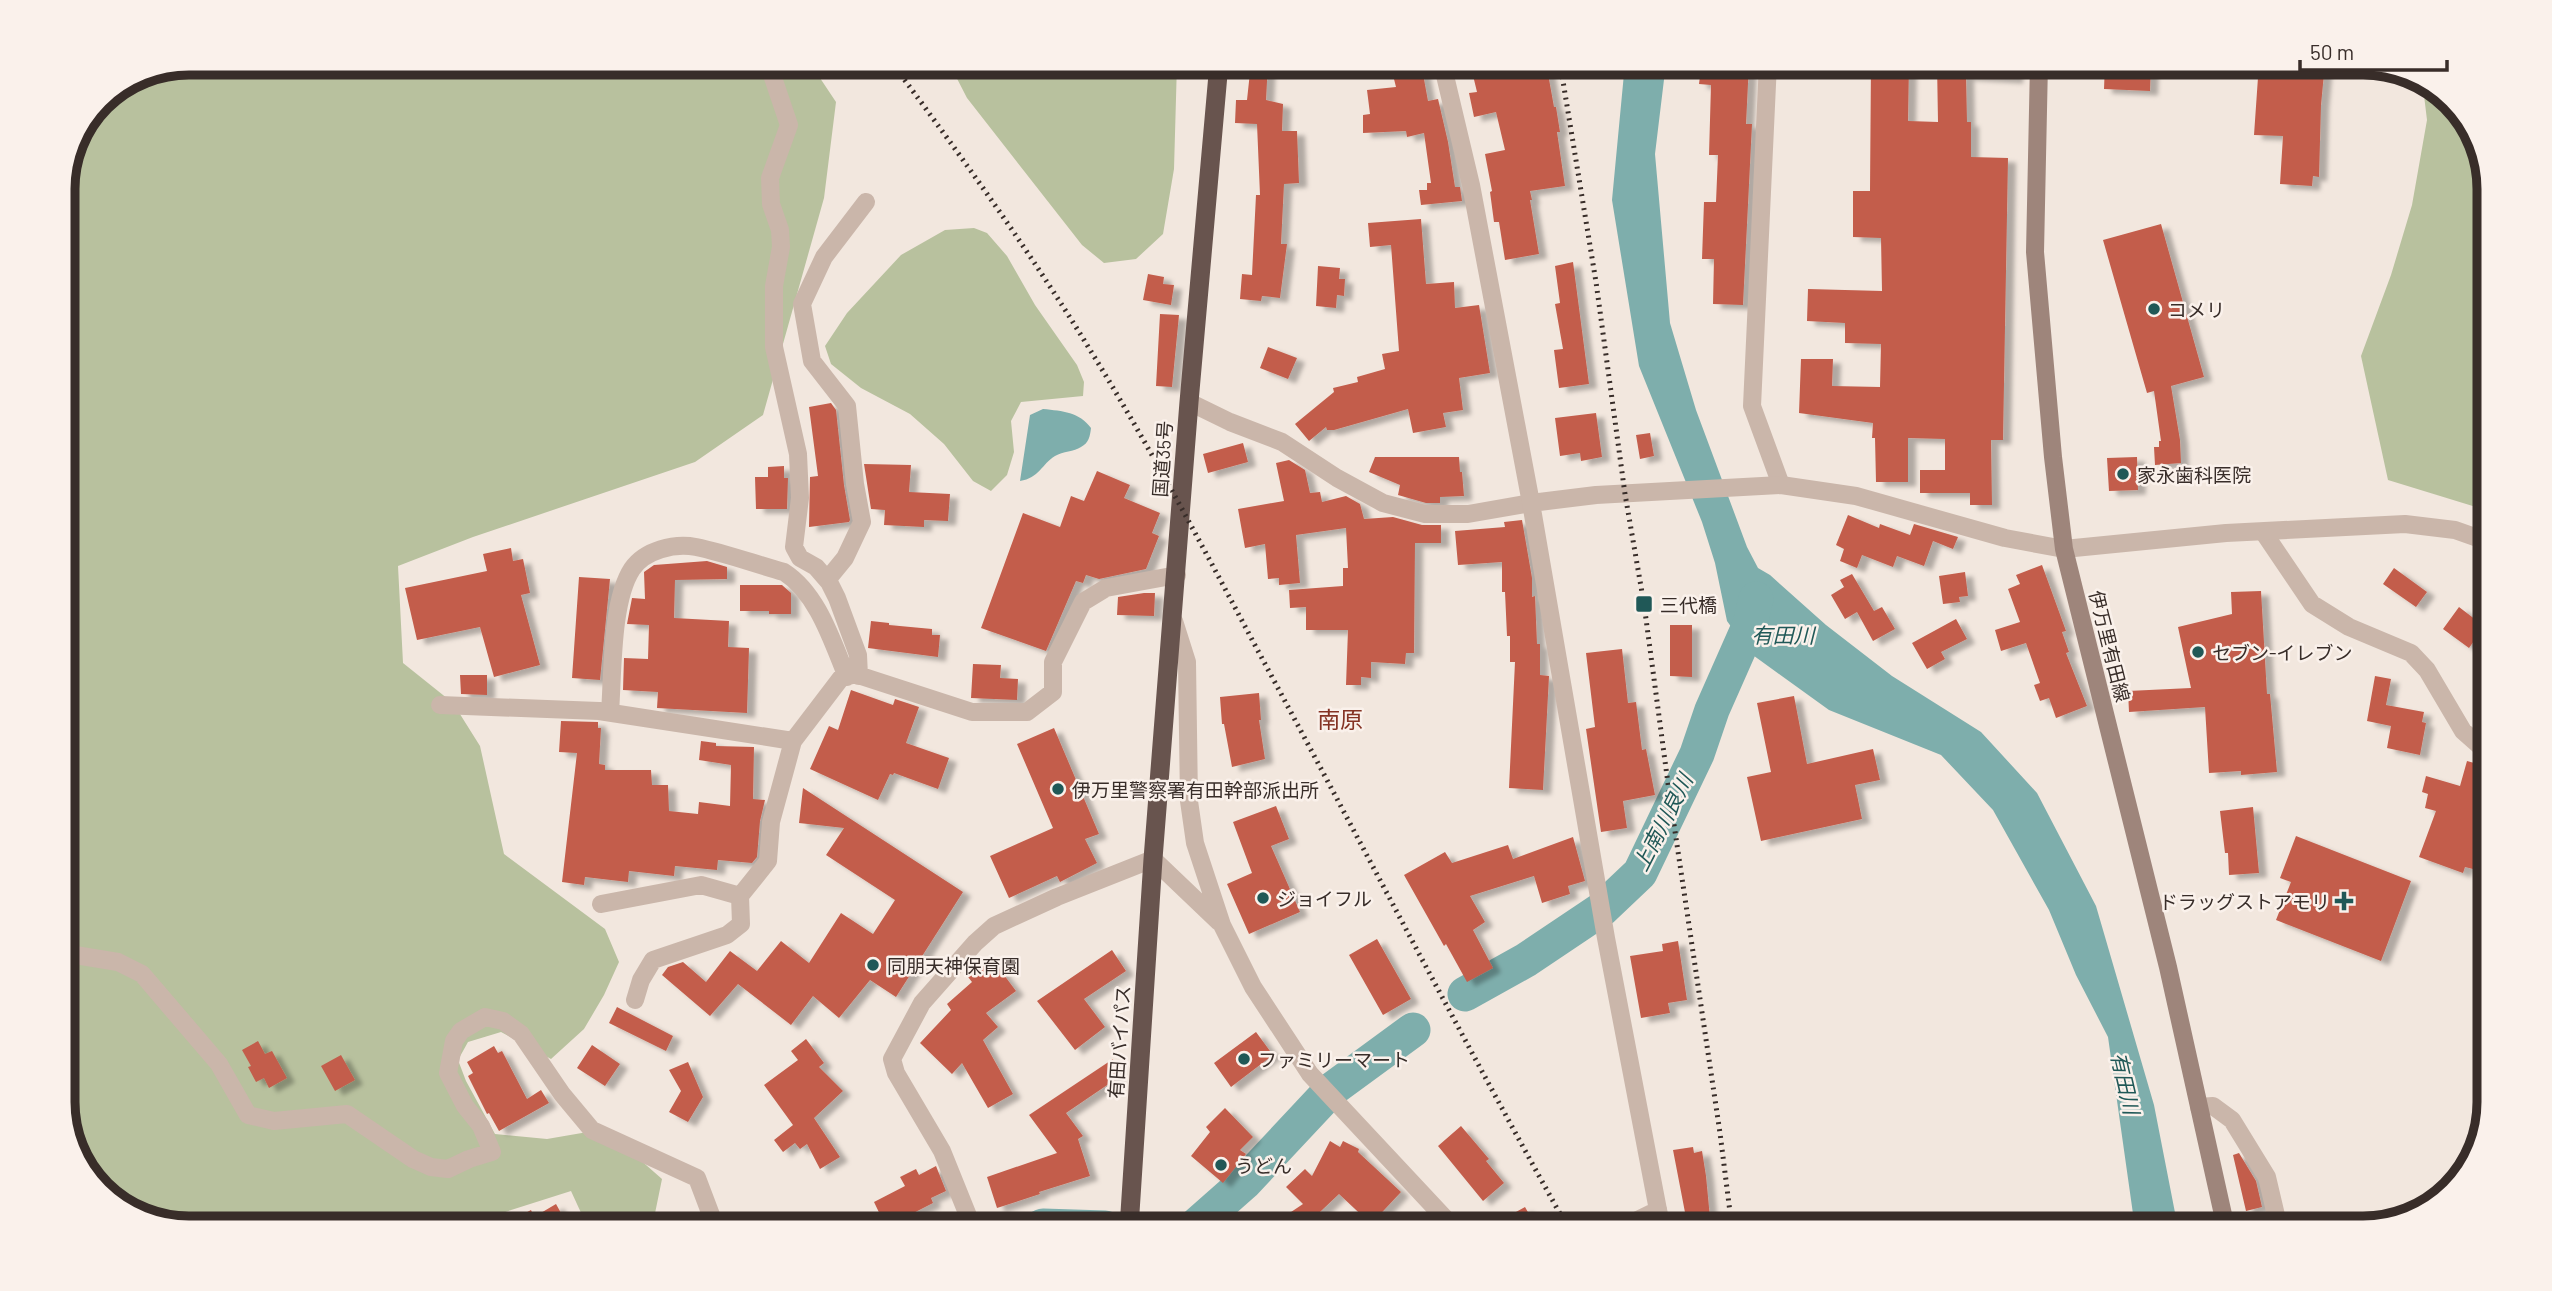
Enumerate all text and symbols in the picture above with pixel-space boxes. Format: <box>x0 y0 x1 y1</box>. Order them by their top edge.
scale bar <box>2300 28 2447 72</box>
text: 50 m <box>2310 39 2354 64</box>
place label: コメリ <box>2168 298 2225 321</box>
marker: コメリ <box>2146 301 2162 317</box>
street label: 国道35号 <box>1148 420 1176 498</box>
place label: 家永歯科医院 <box>2137 463 2251 486</box>
marker: 家永歯科医院 <box>2115 466 2131 482</box>
street label: 伊万里有田線 <box>2085 588 2135 704</box>
place label: 三代橋 <box>1660 593 1717 616</box>
marker: 三代橋 <box>1634 594 1654 614</box>
water label: 有田川 <box>1752 622 1816 647</box>
place label: セブン-イレブン <box>2212 641 2353 664</box>
marker: セブン-イレブン <box>2190 644 2206 660</box>
district label: 南原 <box>1317 705 1363 733</box>
water label: 上南川良川 <box>1627 768 1698 874</box>
place label: 伊万里警察署有田幹部派出所 <box>1072 778 1319 801</box>
marker: 伊万里警察署有田幹部派出所 <box>1050 781 1066 797</box>
place label: ジョイフル <box>1277 887 1372 910</box>
marker: ジョイフル <box>1255 890 1271 906</box>
place label: ドラッグストアモリ <box>2159 890 2330 913</box>
marker: ドラッグストアモリ <box>2336 893 2352 909</box>
place label: 同朋天神保育園 <box>887 954 1020 977</box>
marker: 同朋天神保育園 <box>865 957 881 973</box>
street label: 有田バイパス <box>1104 985 1134 1099</box>
place label: ファミリーマート <box>1258 1048 1410 1071</box>
water label: 有田川 <box>2107 1049 2146 1118</box>
marker: ファミリーマート <box>1236 1051 1252 1067</box>
place label: うどん <box>1235 1154 1292 1177</box>
marker: うどん <box>1213 1157 1229 1173</box>

